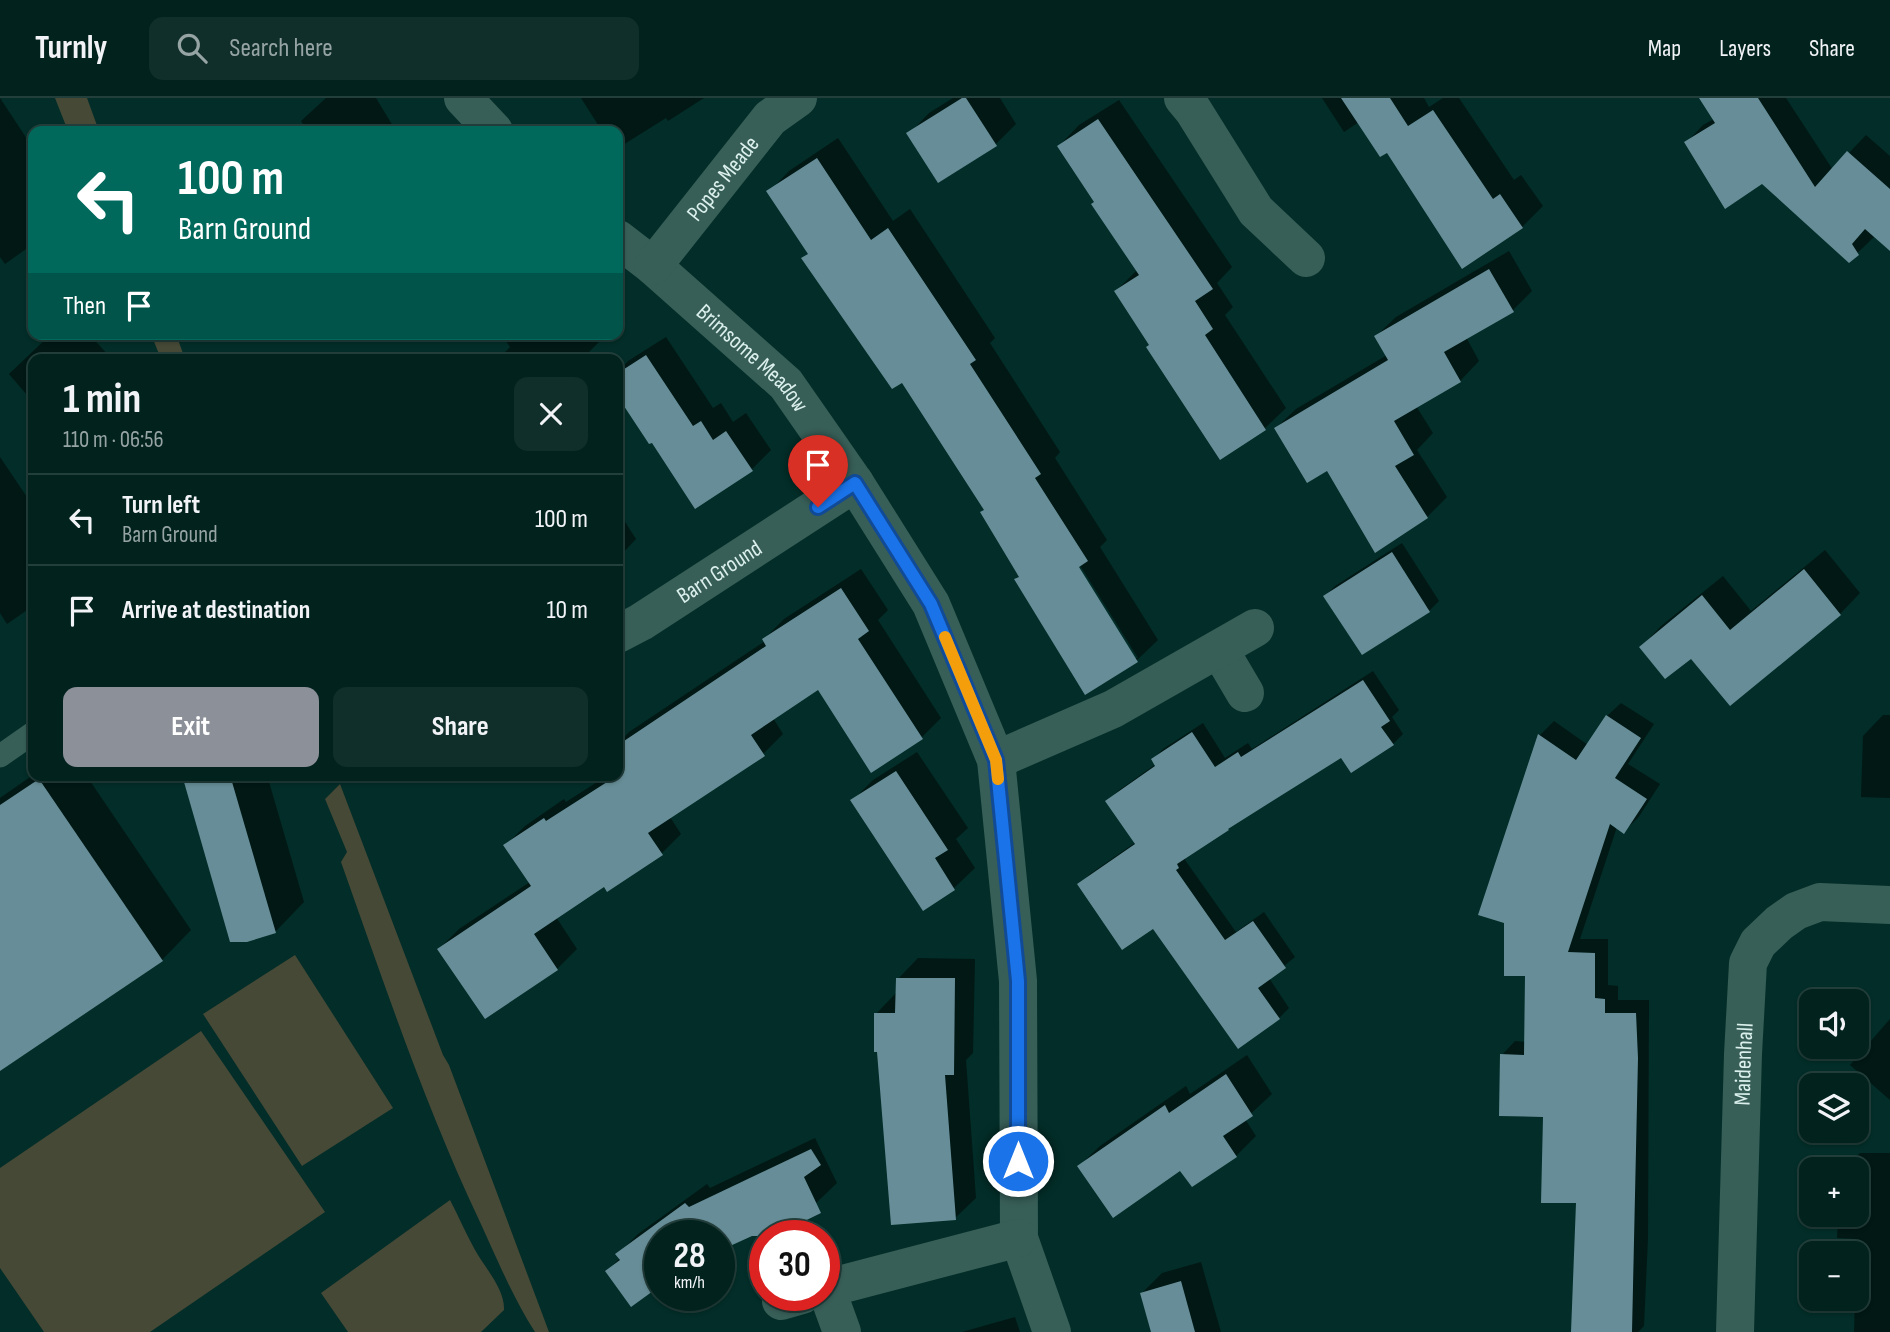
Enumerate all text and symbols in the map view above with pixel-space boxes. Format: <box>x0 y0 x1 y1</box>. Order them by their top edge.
search box <box>149 17 639 80</box>
text: Turnly <box>35 28 107 68</box>
icon: search <box>173 29 211 67</box>
text: Search here <box>229 33 333 64</box>
text: Map <box>1648 34 1681 63</box>
text: Layers <box>1719 34 1771 63</box>
text: Share <box>1809 34 1855 63</box>
street label: Popes Meade <box>681 131 765 227</box>
text: 100 m <box>178 150 284 209</box>
icon: left <box>63 154 154 245</box>
text: Barn Ground <box>178 210 311 249</box>
icon: arrive <box>120 287 158 325</box>
text: Then <box>63 291 106 322</box>
street label: Brimsome Meadow <box>690 298 814 418</box>
text: 1 min <box>63 374 141 425</box>
button: close <box>514 377 588 451</box>
text: 110 m · 06:56 <box>63 426 164 454</box>
pin <box>788 435 848 507</box>
icon: arrive <box>799 446 837 484</box>
text: Turn left <box>122 490 200 521</box>
icon: left <box>63 501 101 539</box>
text: 100 m <box>535 504 588 535</box>
text: Barn Ground <box>122 521 218 549</box>
street label: Barn Ground <box>672 534 767 610</box>
icon: arrive <box>63 592 101 630</box>
text: Arrive at destination <box>122 595 310 626</box>
text: 10 m <box>546 595 588 626</box>
button: Exit <box>63 687 319 767</box>
button: Share <box>333 687 588 767</box>
map controls <box>1799 989 1869 1311</box>
button: sound <box>1799 989 1869 1059</box>
street label: Maidenhall <box>1729 1022 1760 1106</box>
button: layers <box>1799 1073 1869 1143</box>
position arrow <box>981 1124 1055 1198</box>
button: + <box>1799 1157 1869 1227</box>
speed limit sign: 30 <box>749 1220 840 1311</box>
text: 28 <box>674 1235 705 1278</box>
button: − <box>1799 1241 1869 1311</box>
text: km/h <box>674 1272 705 1293</box>

